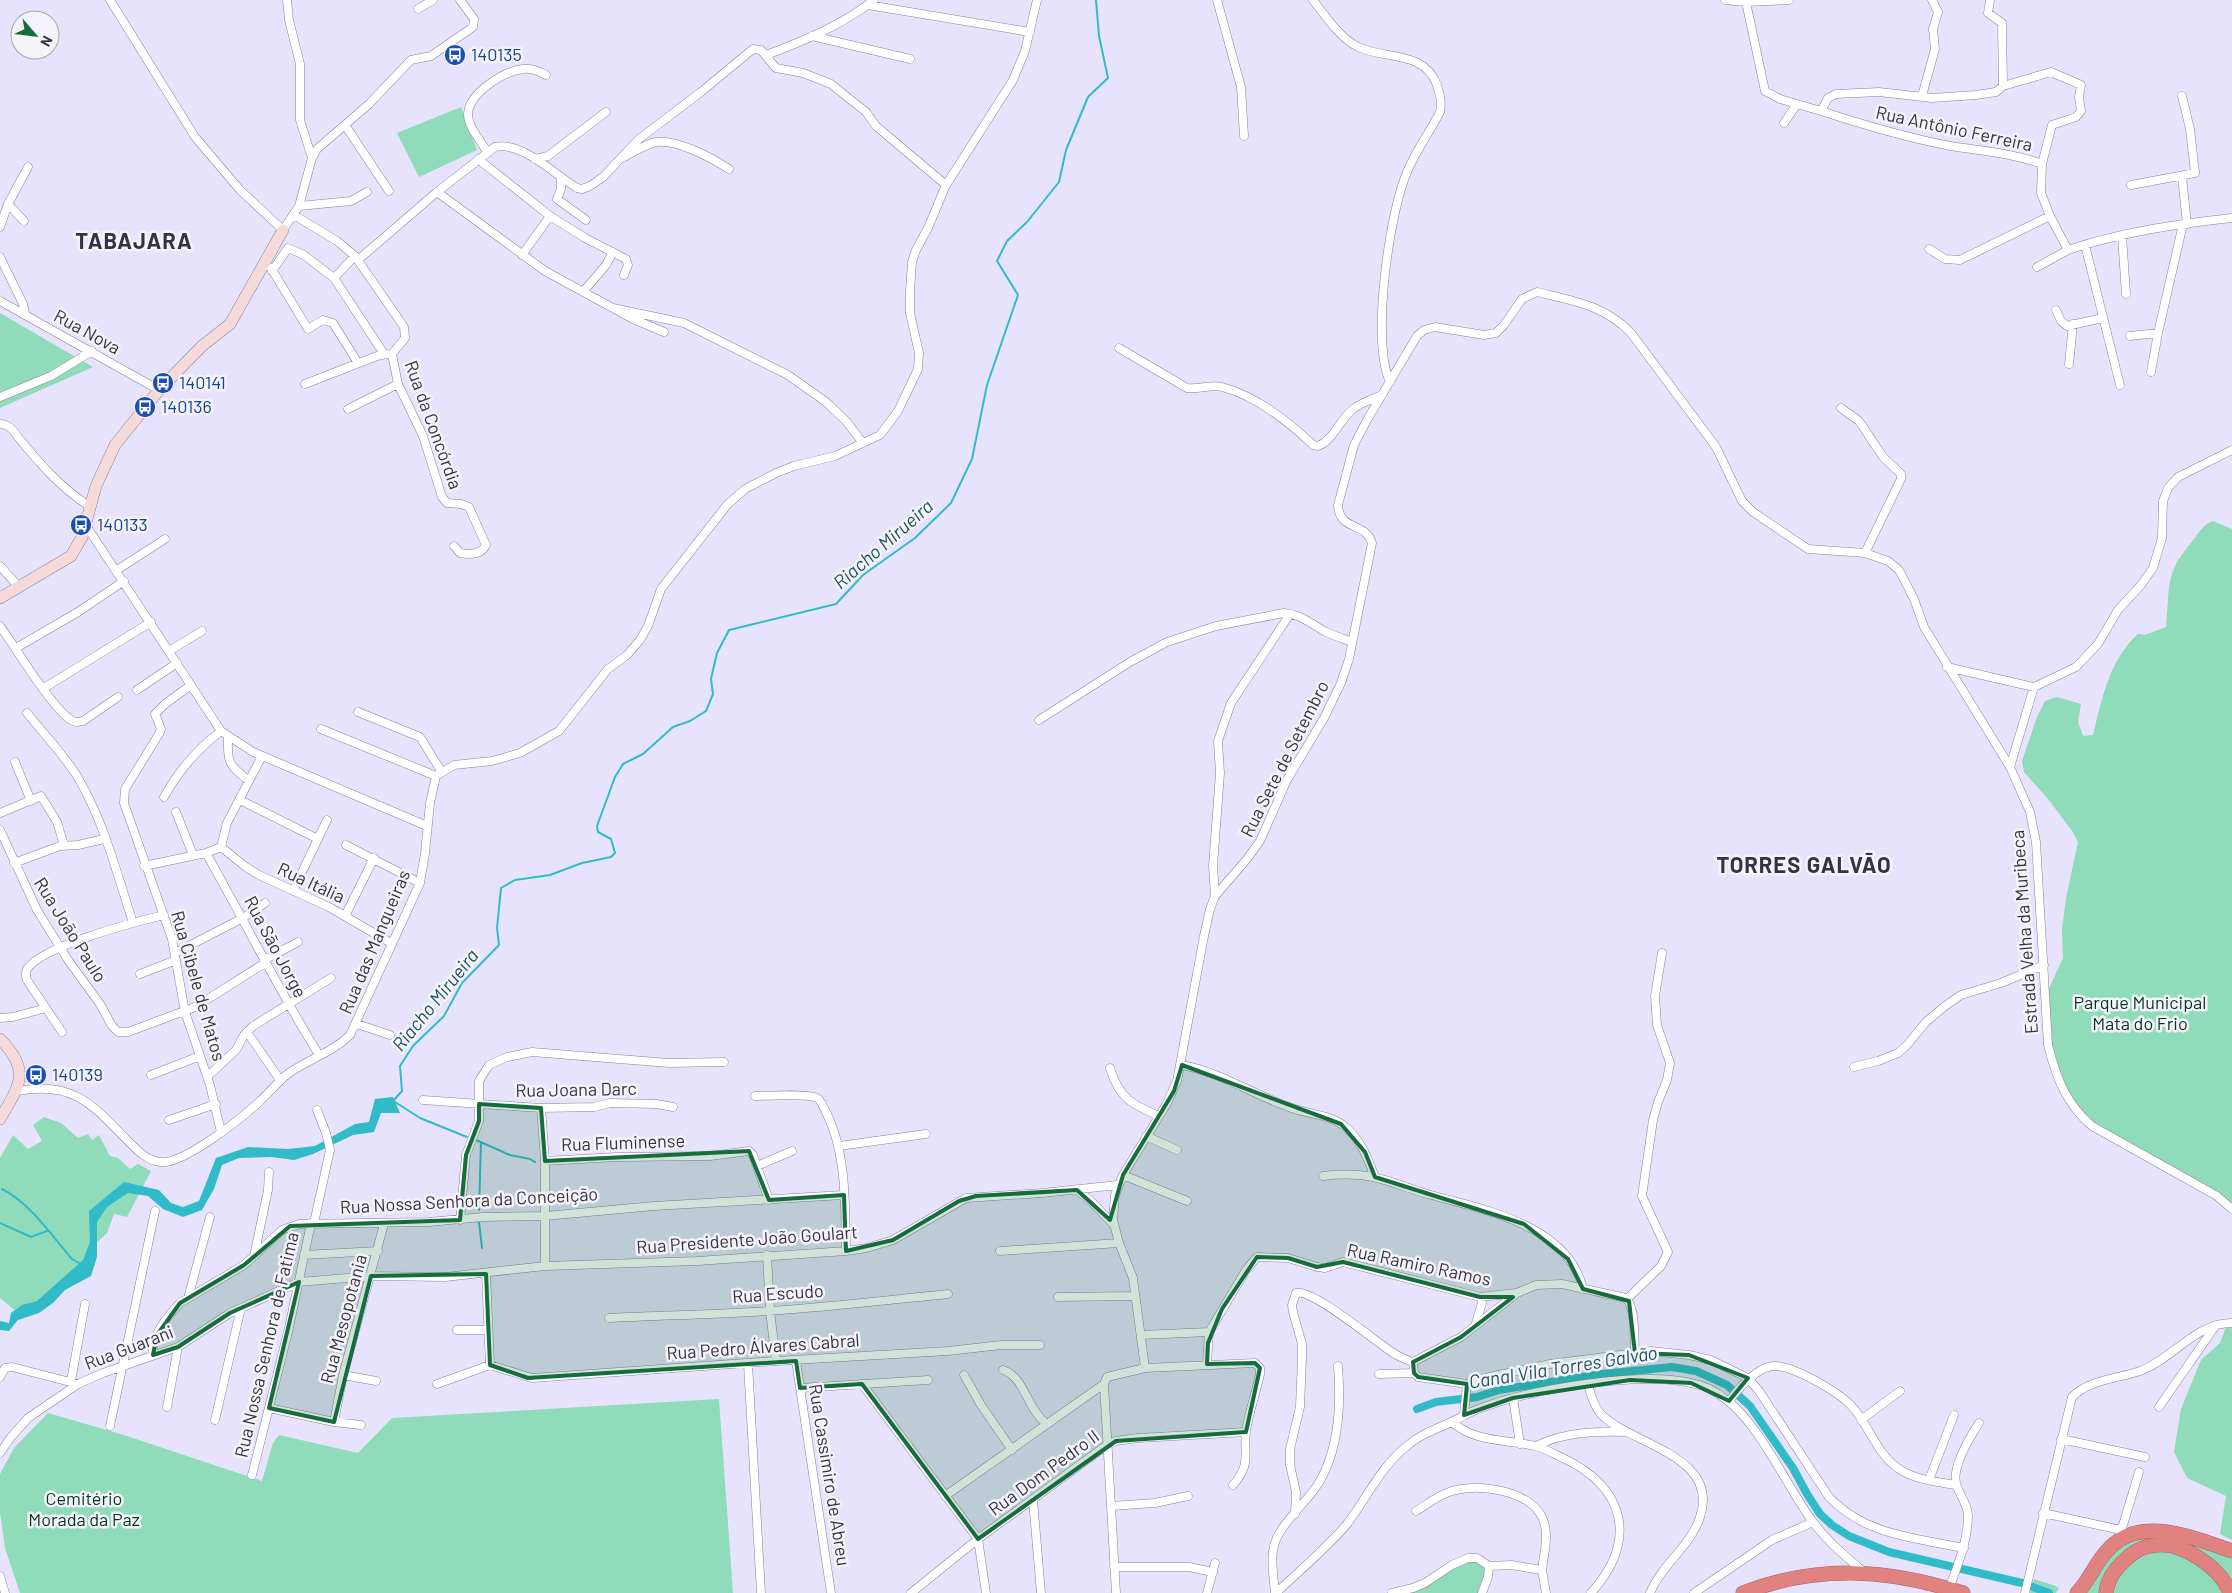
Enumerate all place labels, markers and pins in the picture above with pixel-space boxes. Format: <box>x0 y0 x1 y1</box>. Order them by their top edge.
bus stop icon: 140135 <box>443 43 467 67</box>
place label: 140135 <box>471 43 522 65</box>
bus stop icon: 140141 <box>151 371 175 395</box>
place label: 140141 <box>179 371 226 393</box>
bus stop icon: 140136 <box>133 395 157 419</box>
place label: 140136 <box>161 395 212 417</box>
bus stop icon: 140133 <box>69 513 93 537</box>
place label: 140133 <box>97 513 148 535</box>
bus stop icon: 140139 <box>24 1063 48 1087</box>
place label: 140139 <box>52 1063 103 1085</box>

